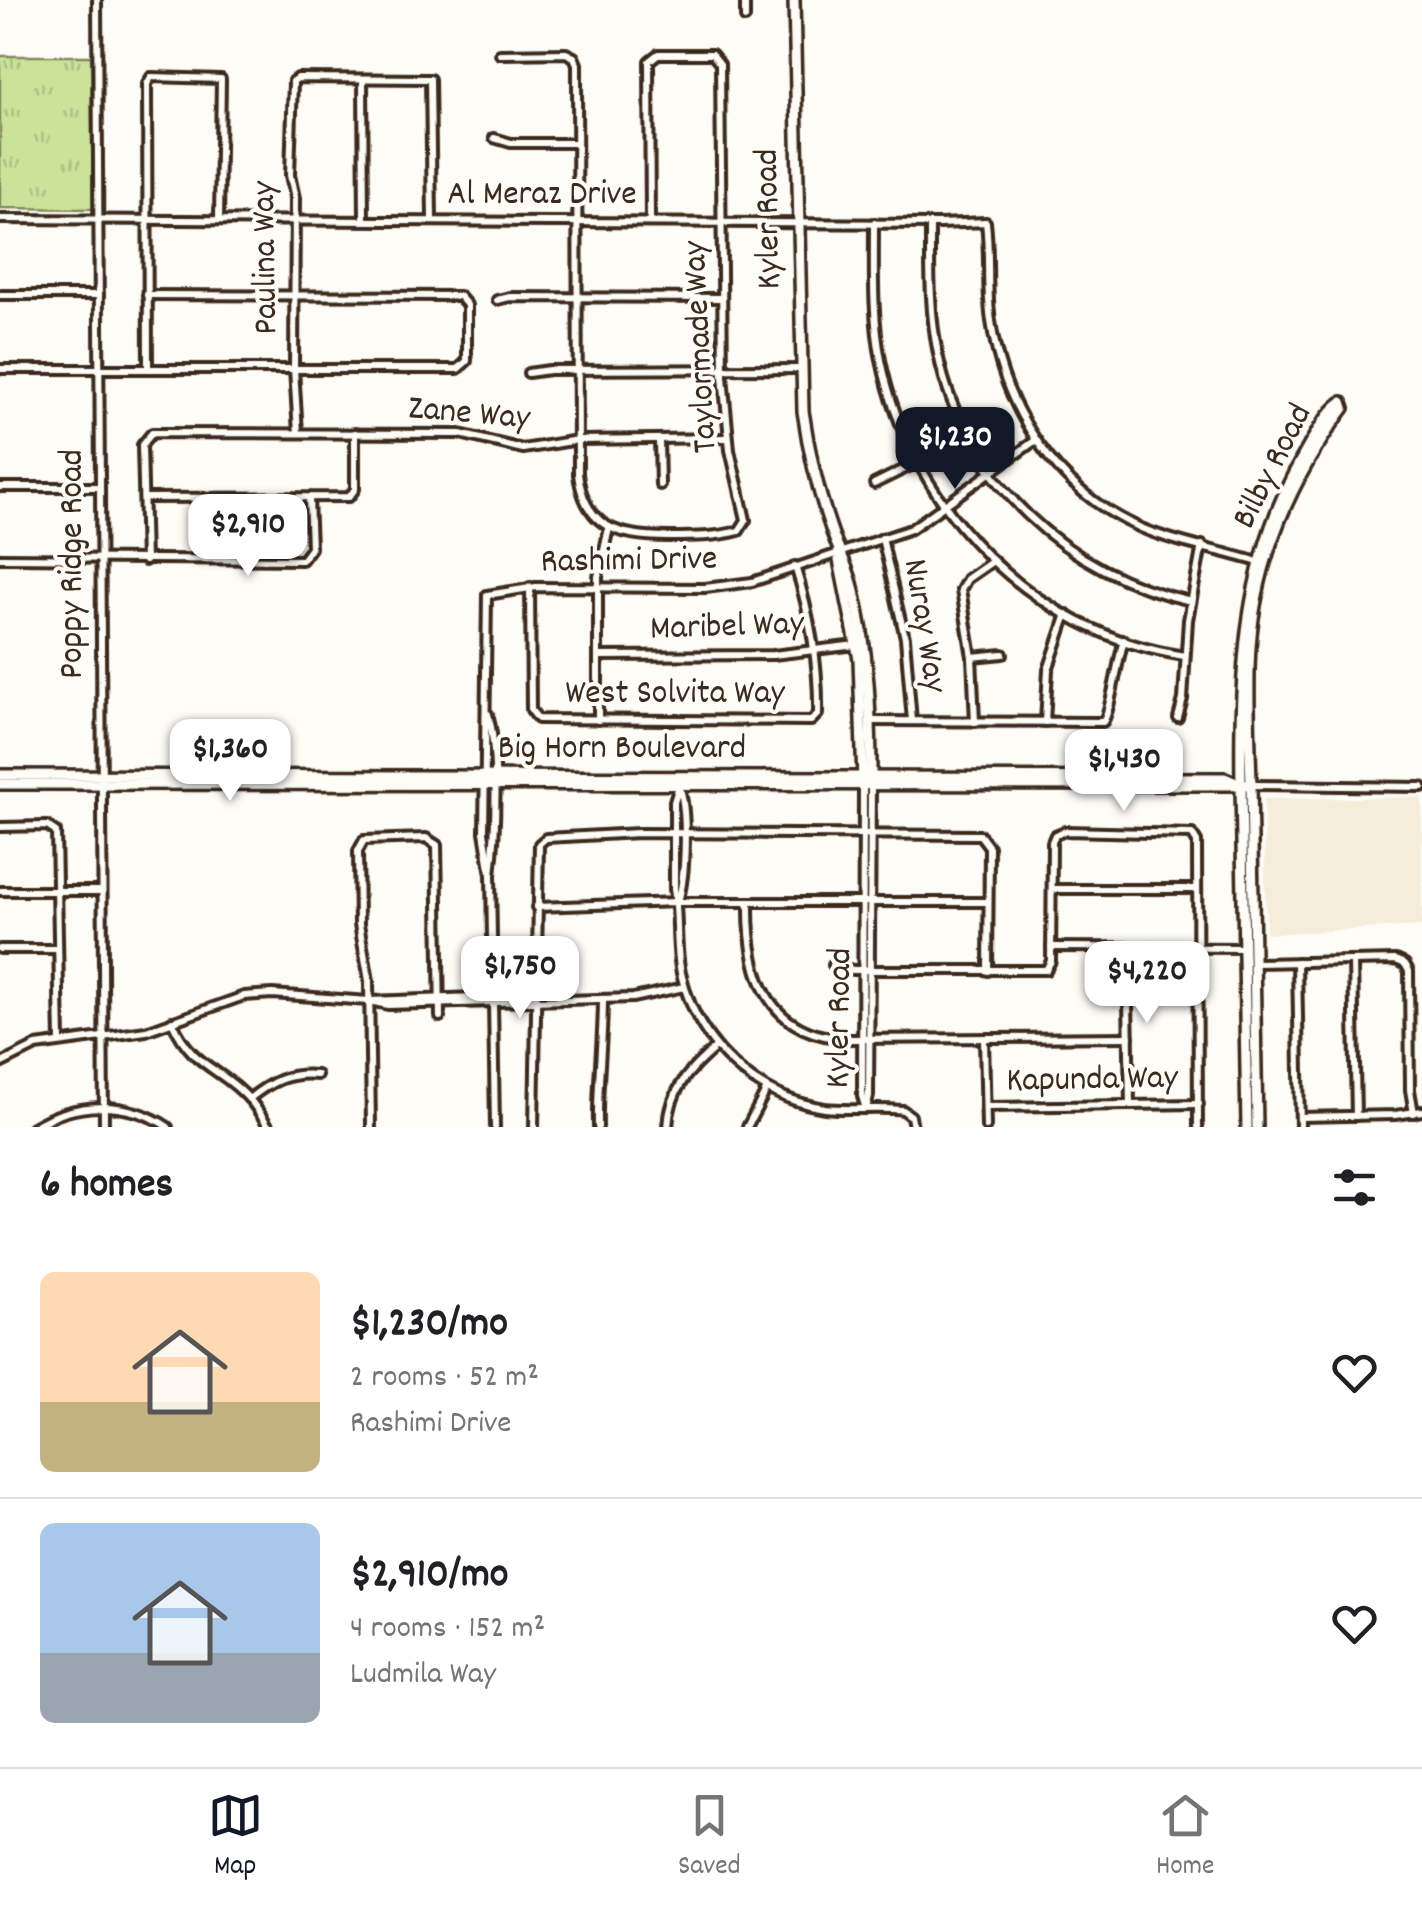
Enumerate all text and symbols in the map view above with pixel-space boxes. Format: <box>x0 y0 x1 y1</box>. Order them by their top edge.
street label: Kyler Road <box>744 148 796 290</box>
street label: Al Meraz Drive <box>447 171 637 221</box>
street label: Paulina Way <box>241 180 293 335</box>
street label: Taylormade Way <box>671 239 733 454</box>
street label: Zane Way <box>406 385 533 445</box>
street label: Bilby Road <box>1221 396 1327 538</box>
pin: $1,230 <box>874 407 1036 492</box>
text: $1,230 <box>918 416 992 462</box>
street label: Poppy Ridge Road <box>49 449 99 679</box>
pin: $2,910 <box>167 494 329 579</box>
text: $2,910 <box>210 503 286 549</box>
street label: Rashimi Drive <box>540 535 718 589</box>
street label: Nuray Way <box>888 556 958 697</box>
street label: Maribel Way <box>649 600 806 656</box>
street label: West Solvita Way <box>565 670 786 720</box>
pin: $1,360 <box>149 719 311 804</box>
street label: Big Horn Boulevard <box>498 725 746 775</box>
text: $1,360 <box>192 728 268 774</box>
pin: $1,430 <box>1043 729 1205 814</box>
text: $1,430 <box>1087 738 1161 784</box>
pin: $1,750 <box>439 936 601 1021</box>
pin: $4,220 <box>1066 941 1228 1026</box>
text: $1,750 <box>483 945 557 991</box>
street label: Kyler Road <box>815 947 867 1089</box>
text: $4,220 <box>1107 950 1188 996</box>
street label: Kapunda Way <box>1006 1054 1179 1107</box>
text: 6 homes <box>40 1157 173 1217</box>
icon: filters <box>1327 1160 1382 1215</box>
text: $1,230/mo <box>350 1296 508 1356</box>
icon: home <box>120 1312 240 1432</box>
icon: heart <box>1327 1345 1382 1400</box>
text: 2 rooms · 52 m² <box>350 1356 539 1402</box>
text: Rashimi Drive <box>350 1402 511 1448</box>
text: $2,910/mo <box>350 1547 508 1607</box>
icon: home <box>120 1563 240 1683</box>
icon: heart <box>1327 1596 1382 1651</box>
text: 4 rooms · 152 m² <box>350 1607 545 1653</box>
text: Ludmila Way <box>350 1653 496 1699</box>
tab: Map <box>208 1788 263 1888</box>
tab: Saved <box>678 1788 741 1888</box>
tab: Home <box>1156 1788 1214 1888</box>

